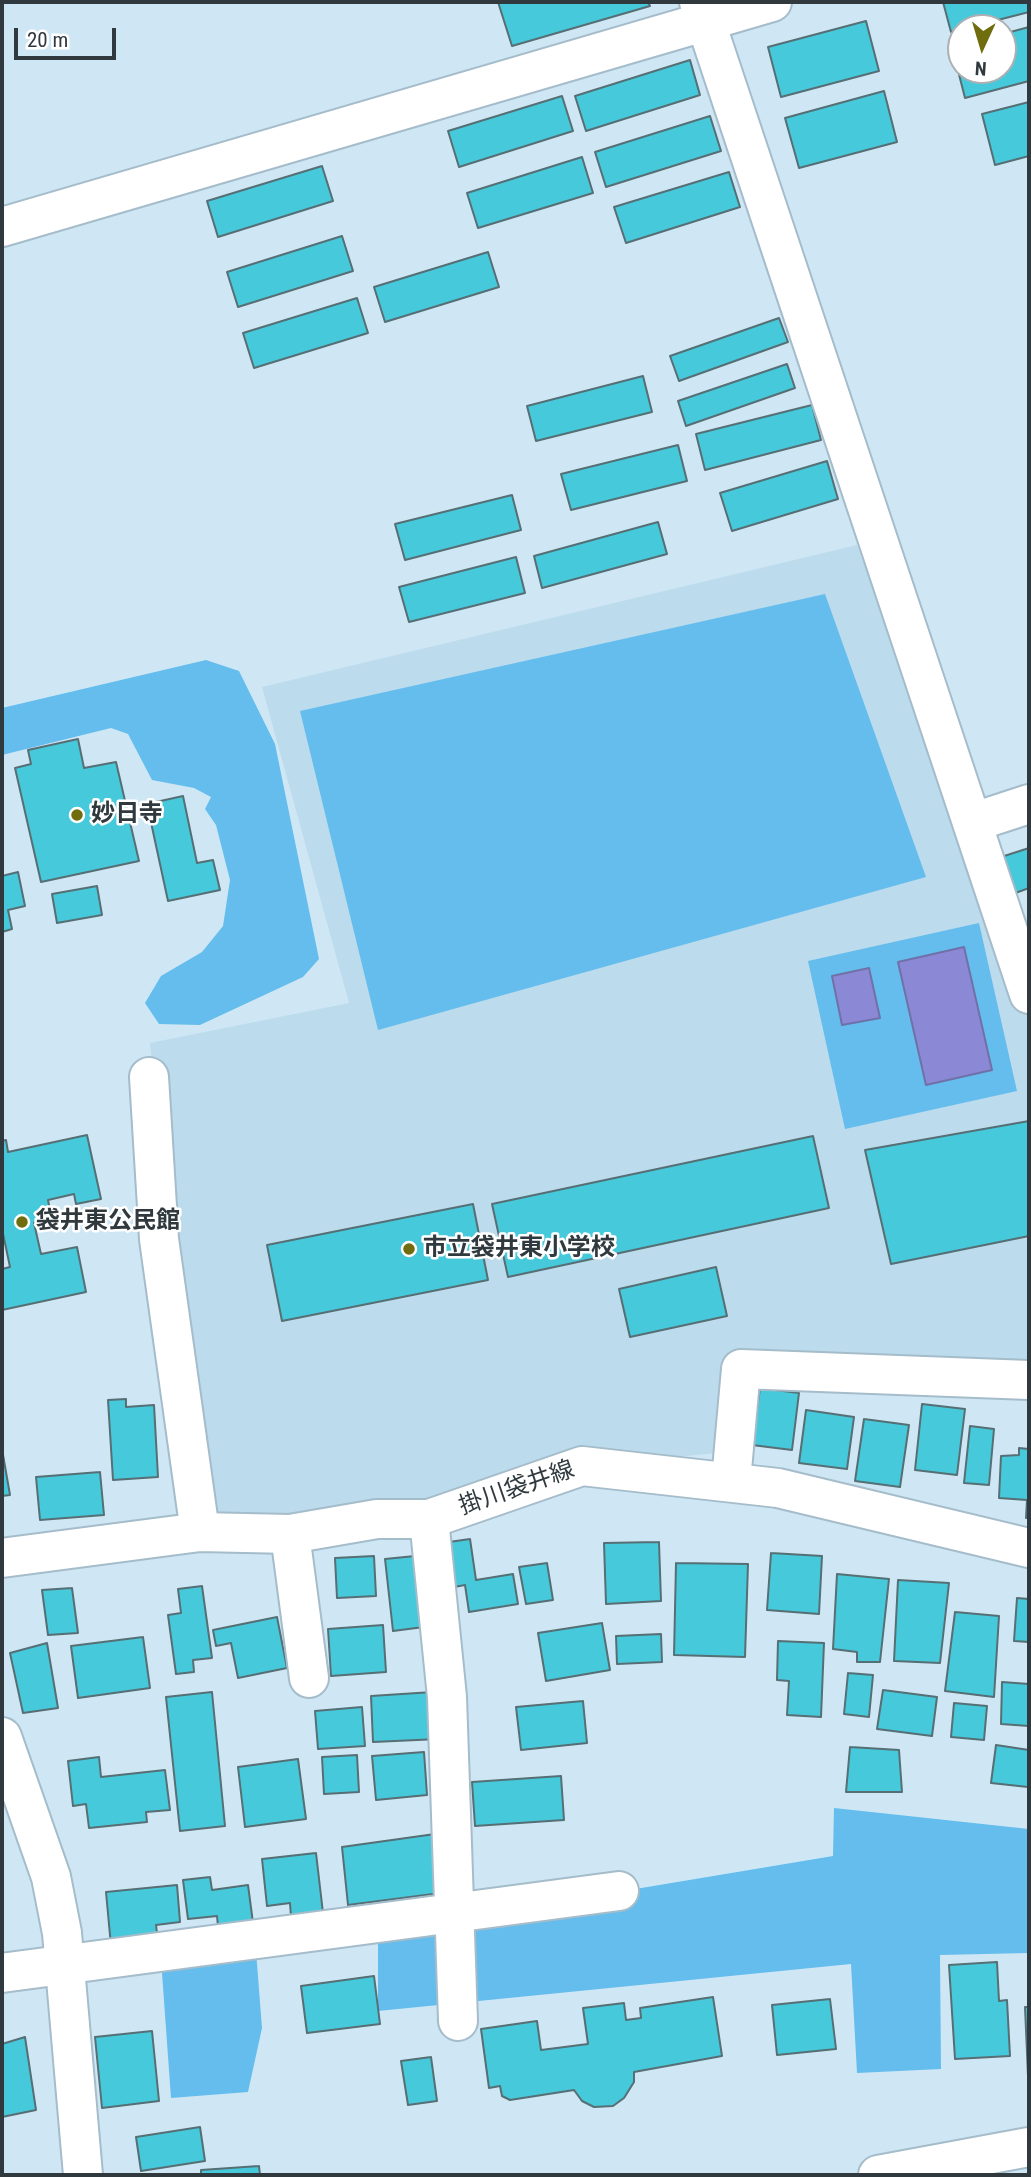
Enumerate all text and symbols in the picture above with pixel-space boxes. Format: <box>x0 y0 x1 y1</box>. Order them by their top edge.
scale bar <box>18 14 119 58</box>
north arrow <box>947 14 1017 84</box>
text: 20 m <box>27 28 68 52</box>
text: N <box>974 57 987 80</box>
place label: 妙日寺 <box>91 801 163 829</box>
marker: 妙日寺 <box>69 807 85 823</box>
place label: 袋井東公民館 <box>36 1208 180 1236</box>
marker: 袋井東公民館 <box>14 1214 30 1230</box>
place label: 市立袋井東小学校 <box>423 1235 615 1263</box>
marker: 市立袋井東小学校 <box>401 1241 417 1257</box>
street label: 掛川袋井線 <box>456 1456 578 1522</box>

